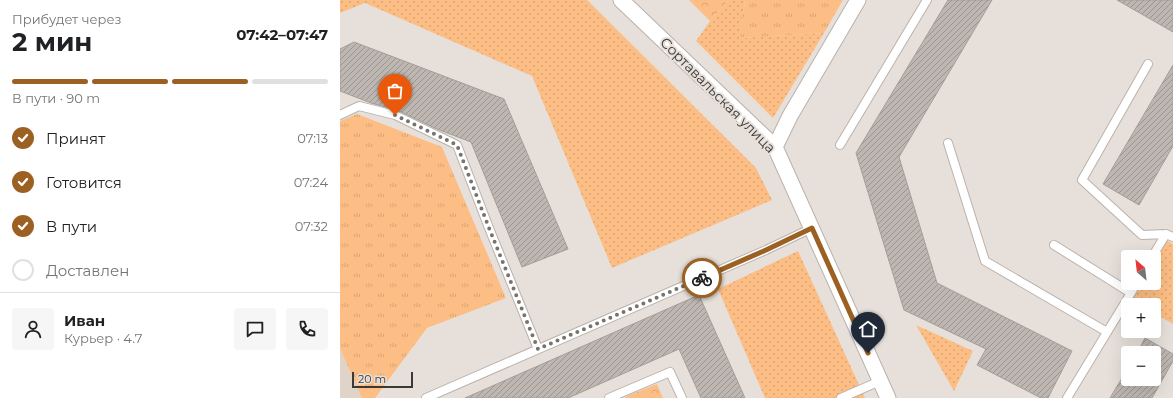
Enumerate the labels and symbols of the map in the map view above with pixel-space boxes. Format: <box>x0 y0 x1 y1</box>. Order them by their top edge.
street label: Сортавальская улица <box>656 33 780 157</box>
pin <box>378 74 412 115</box>
north arrow <box>1121 250 1161 290</box>
courier <box>682 258 722 298</box>
pin <box>851 312 885 353</box>
scale bar <box>352 370 413 389</box>

